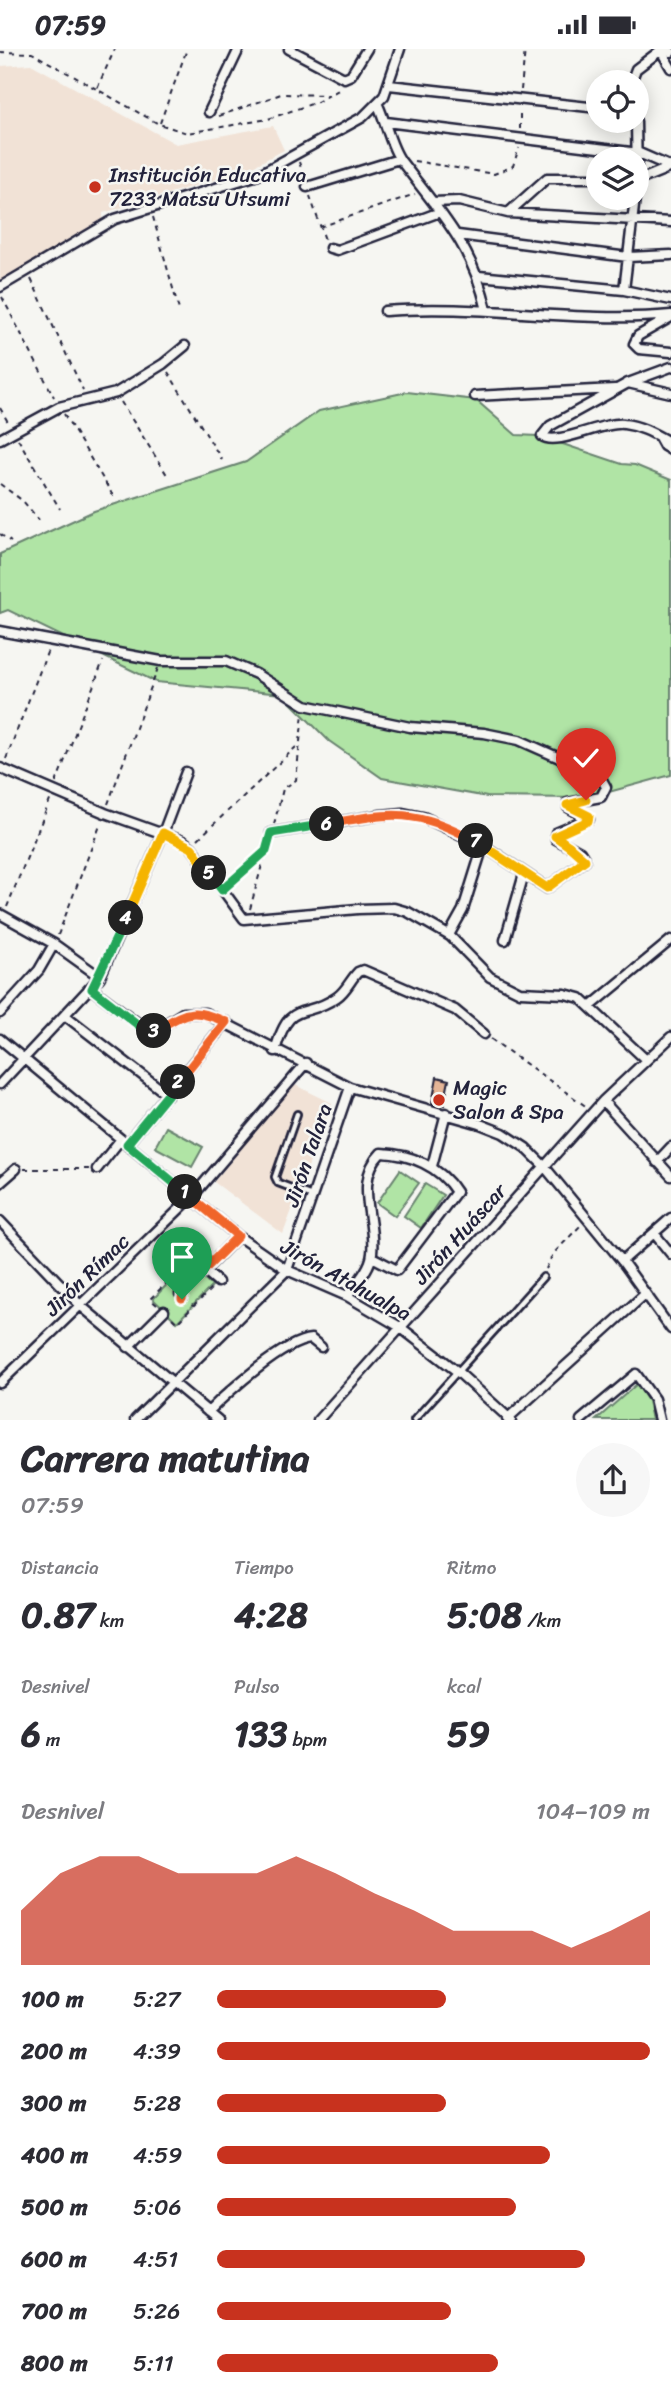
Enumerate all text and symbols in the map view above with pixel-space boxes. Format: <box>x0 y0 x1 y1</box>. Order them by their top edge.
text: 07:59 <box>35 2 106 48</box>
map controls <box>586 70 649 210</box>
button: locate <box>586 70 649 133</box>
button: layers <box>586 147 649 210</box>
place label: Institución Educativa 7233 Matsu Utsumi <box>108 156 307 218</box>
marker: Institución Educativa 7233 Matsu Utsumi <box>87 179 103 195</box>
pin <box>556 728 616 800</box>
icon: check <box>567 739 605 777</box>
pin: 6 <box>310 807 344 841</box>
text: 6 <box>321 807 332 840</box>
pin: 7 <box>458 823 494 859</box>
text: 7 <box>470 824 481 857</box>
pin: 5 <box>192 855 227 891</box>
text: 5 <box>203 856 214 889</box>
pin: 4 <box>108 901 144 935</box>
text: 4 <box>120 901 131 934</box>
pin: 3 <box>136 1013 172 1049</box>
text: 3 <box>148 1014 159 1047</box>
pin: 2 <box>160 1065 196 1099</box>
text: 2 <box>172 1065 183 1098</box>
place label: Magic Salon & Spa <box>453 1069 564 1131</box>
marker: Magic Salon & Spa <box>431 1092 447 1108</box>
street label: Jirón Talara <box>272 1098 344 1213</box>
street label: Jirón Huáscar <box>403 1173 517 1295</box>
pin: 1 <box>168 1175 202 1209</box>
text: 1 <box>180 1175 189 1208</box>
street label: Jirón Rímac <box>34 1224 139 1327</box>
pin <box>152 1227 212 1299</box>
street label: Jirón Atahualpa <box>273 1228 419 1332</box>
icon: arrive <box>163 1238 201 1276</box>
text: Carrera matutina <box>21 1425 310 1492</box>
button: share <box>576 1443 650 1517</box>
text: 07:59 <box>21 1485 84 1526</box>
text: Distancia <box>21 1551 99 1584</box>
text: Tiempo <box>234 1551 294 1584</box>
text: Ritmo <box>447 1551 496 1584</box>
text: 0.87 <box>21 1584 95 1646</box>
text: 4:28 <box>234 1584 308 1646</box>
text: 5:08 <box>447 1584 522 1646</box>
text: km <box>95 1604 124 1637</box>
text: /km <box>522 1604 561 1637</box>
text: Desnivel <box>21 1670 90 1703</box>
text: Pulso <box>234 1670 280 1703</box>
text: kcal <box>447 1670 482 1703</box>
text: 6 <box>21 1703 41 1765</box>
text: 133 <box>234 1703 287 1765</box>
text: 59 <box>447 1703 490 1765</box>
text: m <box>41 1723 60 1756</box>
text: bpm <box>287 1723 327 1756</box>
text: Desnivel <box>21 1791 104 1832</box>
text: 104–109 m <box>536 1791 650 1832</box>
text: 100 m <box>21 1979 84 2020</box>
text: 5:27 <box>133 1979 180 2020</box>
text: 200 m <box>21 2031 87 2072</box>
text: 4:39 <box>133 2031 181 2072</box>
text: 300 m <box>21 2083 86 2124</box>
text: 5:28 <box>133 2083 181 2124</box>
text: 400 m <box>21 2135 88 2176</box>
text: 4:59 <box>133 2135 183 2176</box>
text: 500 m <box>21 2187 88 2228</box>
text: 5:06 <box>133 2187 182 2228</box>
text: 600 m <box>21 2239 87 2280</box>
text: 4:51 <box>133 2239 178 2280</box>
text: 700 m <box>21 2291 87 2332</box>
text: 5:26 <box>133 2291 180 2332</box>
text: 800 m <box>21 2343 88 2384</box>
text: 5:11 <box>133 2343 174 2384</box>

